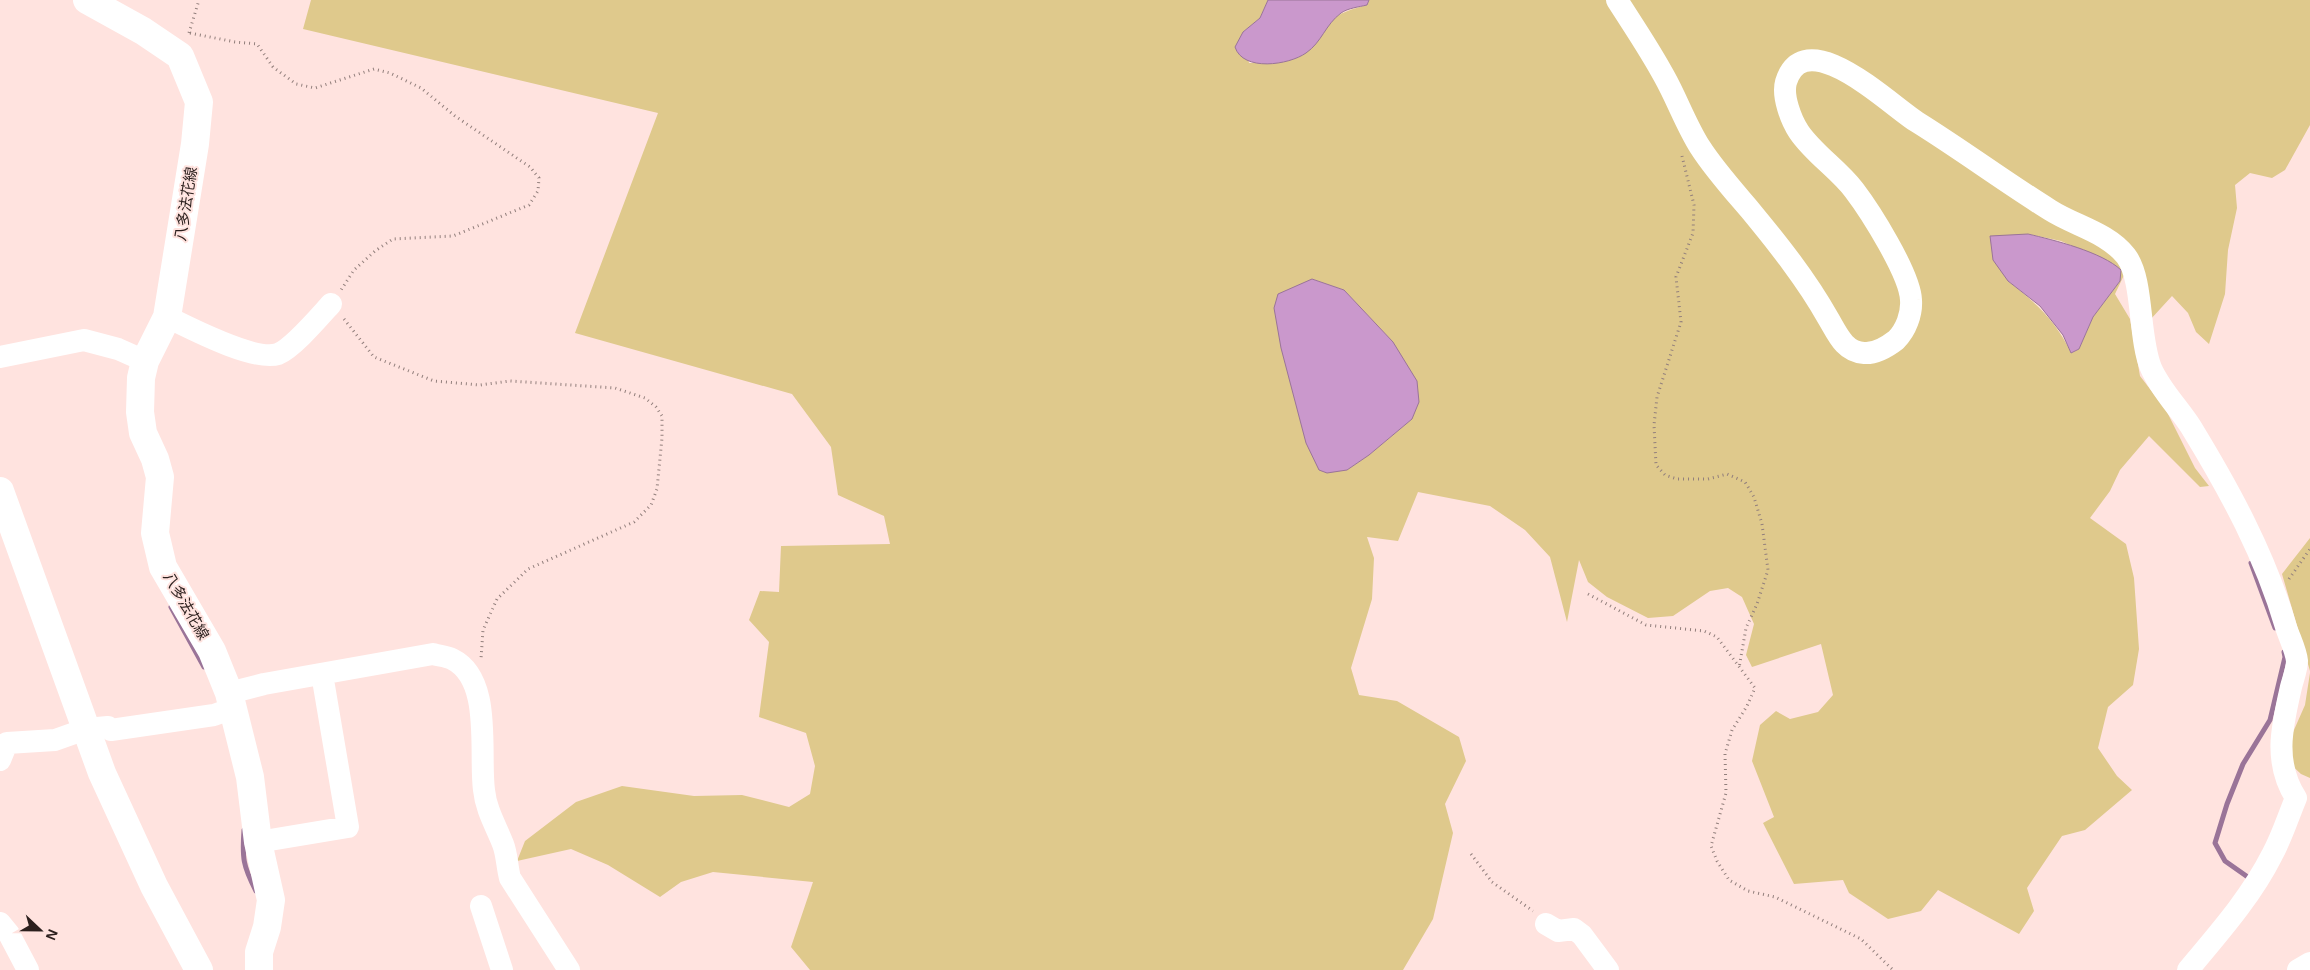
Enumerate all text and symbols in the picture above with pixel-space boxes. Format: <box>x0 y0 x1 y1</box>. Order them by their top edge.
street label: 八多法花線 <box>171 166 200 242</box>
street label: 八多法花線 <box>160 569 213 642</box>
north arrow <box>15 905 65 955</box>
text: N <box>43 927 61 943</box>

